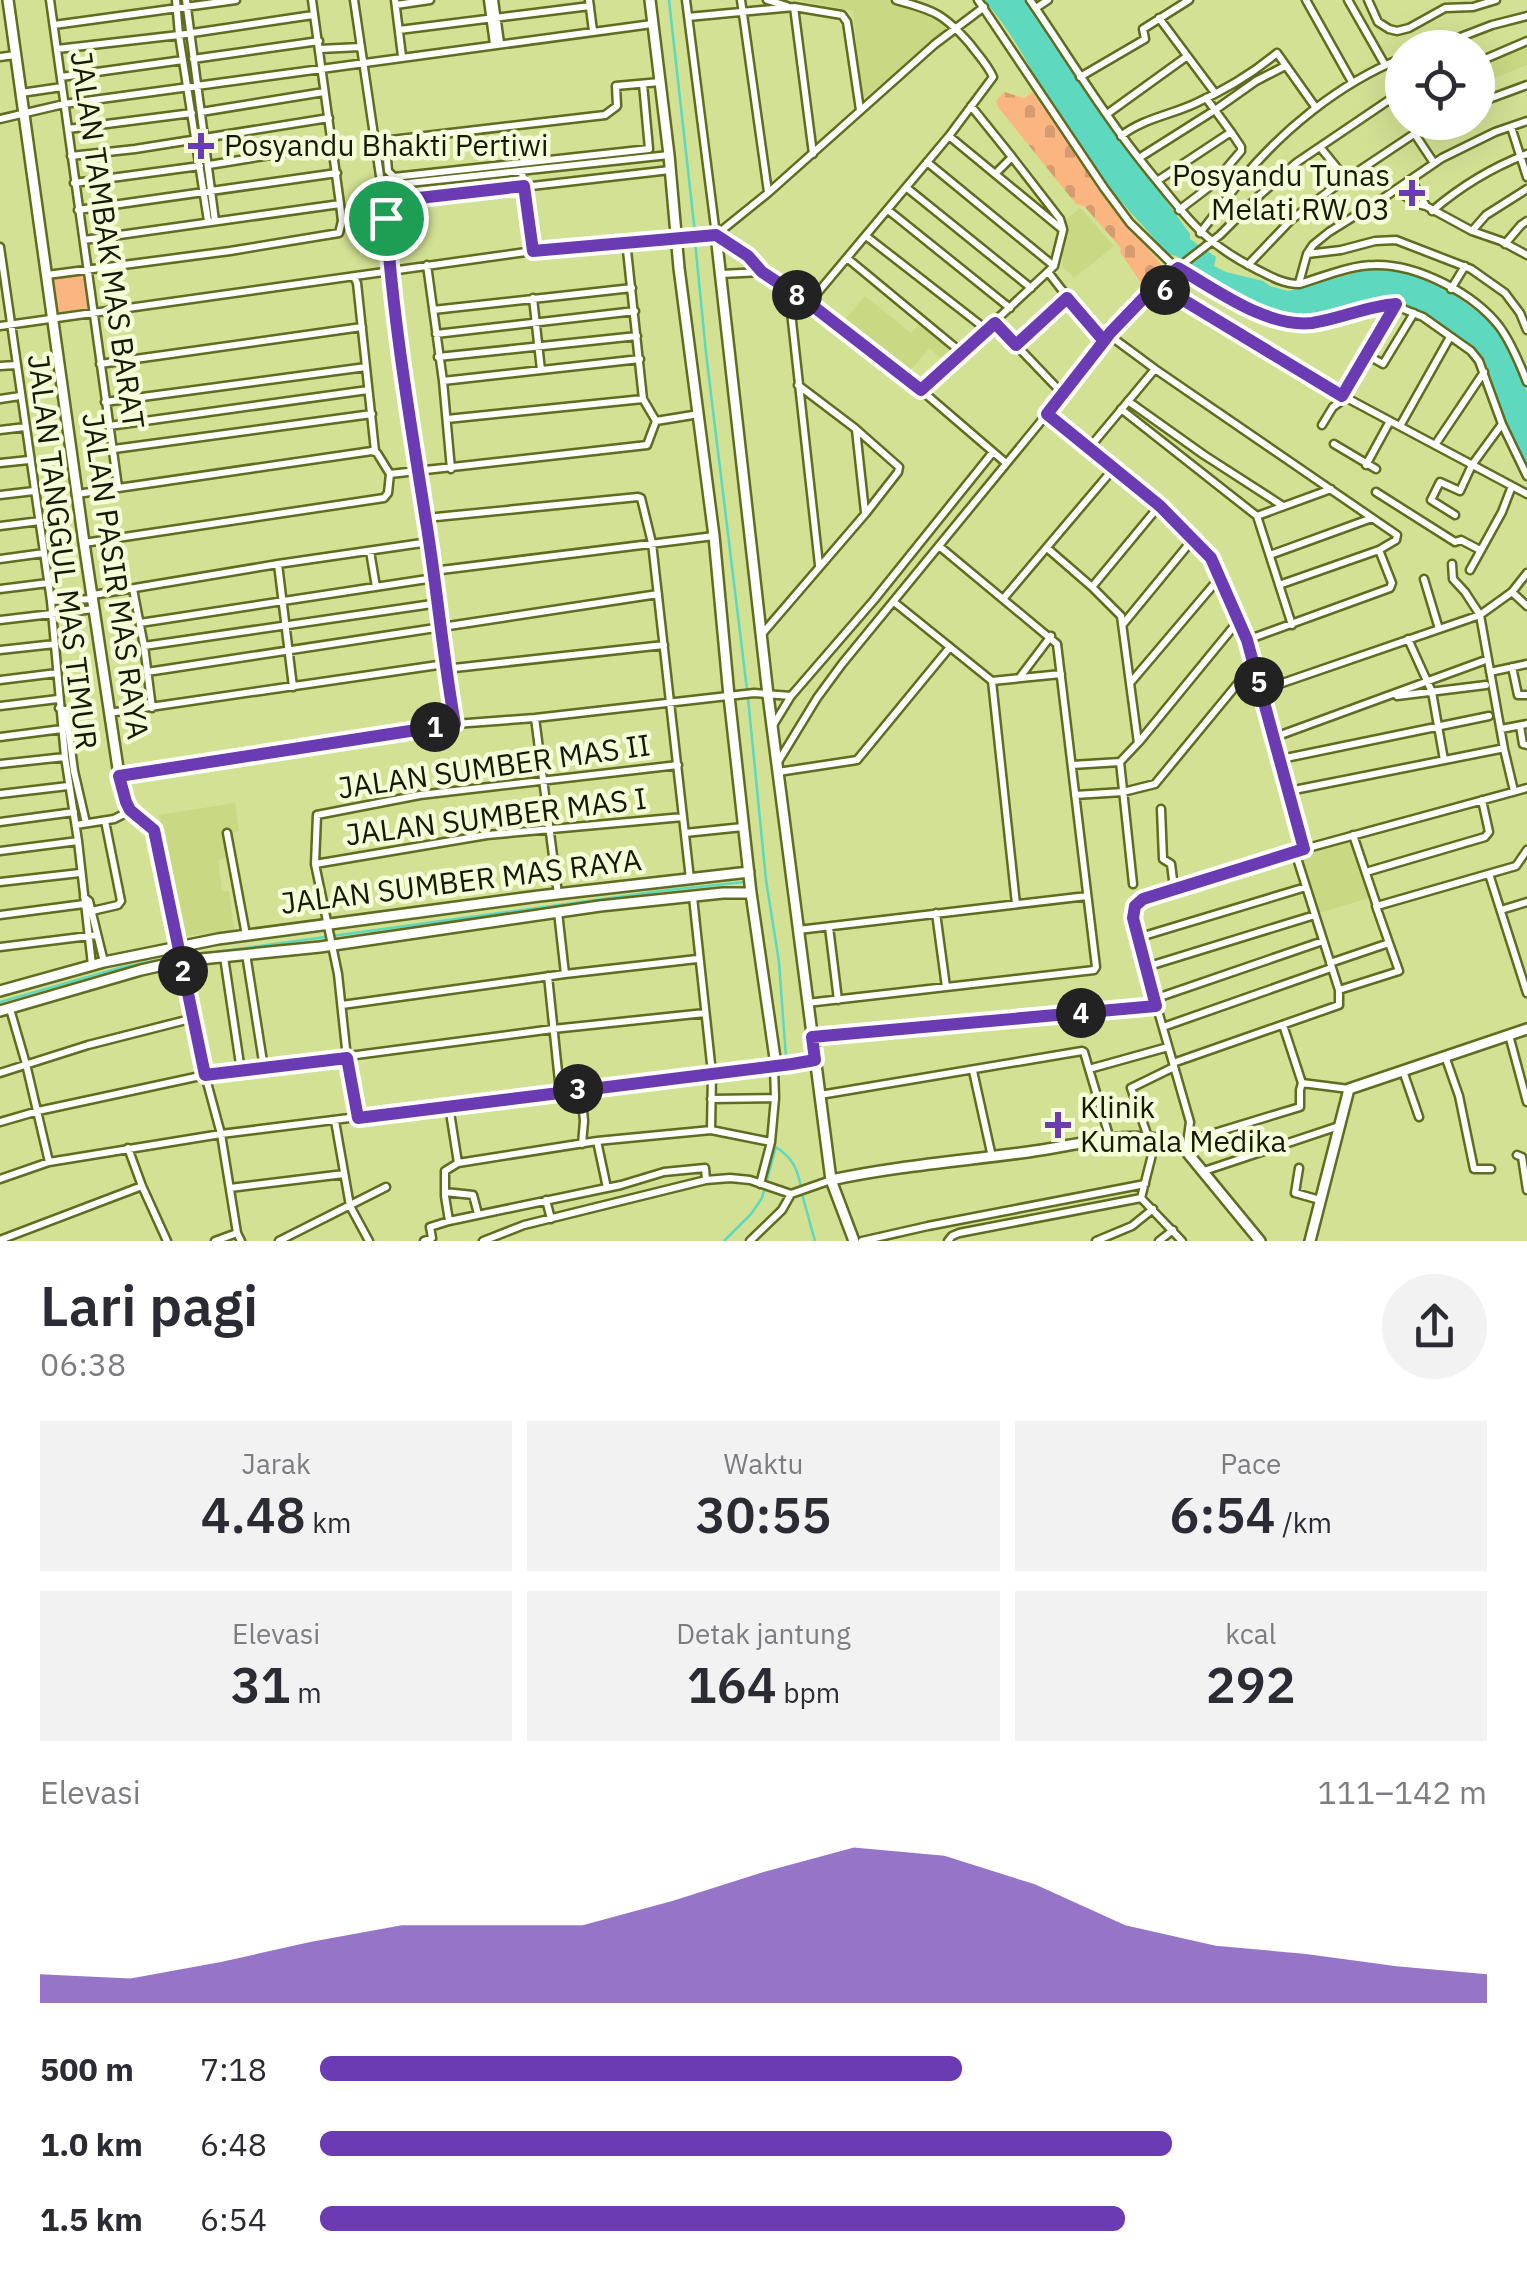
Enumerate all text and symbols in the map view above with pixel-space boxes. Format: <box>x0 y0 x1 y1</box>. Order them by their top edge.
map controls <box>1385 30 1495 140</box>
button: locate <box>1385 30 1495 140</box>
street label: JALAN TAMBAK MAS BARAT <box>63 48 154 431</box>
place label: Posyandu Bhakti Pertiwi <box>224 125 549 164</box>
marker: Posyandu Bhakti Pertiwi <box>188 133 214 159</box>
place label: Posyandu Tunas Melati RW 03 <box>1172 155 1390 228</box>
pin <box>344 176 429 261</box>
marker: Posyandu Tunas Melati RW 03 <box>1399 180 1425 206</box>
icon: arrive <box>359 191 414 246</box>
pin: 6 <box>1140 265 1190 315</box>
pin: 8 <box>772 270 822 320</box>
text: 6 <box>1157 271 1173 308</box>
text: 8 <box>789 276 805 313</box>
street label: JALAN TANGGUL MAS TIMUR <box>20 352 107 752</box>
street label: JALAN PASIR MAS RAYA <box>74 410 159 742</box>
pin: 5 <box>1234 657 1284 707</box>
text: 5 <box>1251 663 1267 700</box>
pin: 1 <box>410 702 460 752</box>
text: 1 <box>427 708 443 745</box>
street label: JALAN SUMBER MAS II <box>335 724 653 807</box>
street label: JALAN SUMBER MAS I <box>343 778 649 853</box>
street label: JALAN SUMBER MAS RAYA <box>278 839 643 922</box>
pin: 2 <box>158 946 208 996</box>
text: 2 <box>175 952 191 989</box>
pin: 4 <box>1056 988 1106 1038</box>
text: 4 <box>1073 994 1089 1031</box>
pin: 3 <box>553 1064 603 1114</box>
text: 3 <box>570 1070 586 1107</box>
place label: Klinik Kumala Medika <box>1080 1087 1287 1160</box>
marker: Klinik Kumala Medika <box>1045 1112 1071 1138</box>
text: Lari pagi <box>40 1270 258 1341</box>
button: share <box>1382 1274 1487 1379</box>
text: 06:38 <box>40 1343 126 1385</box>
text: Jarak <box>242 1445 311 1482</box>
text: Waktu <box>724 1445 803 1482</box>
text: Pace <box>1220 1445 1281 1482</box>
text: 4.48 <box>201 1482 306 1547</box>
text: 30:55 <box>696 1482 831 1547</box>
text: 6:54 <box>1170 1482 1276 1547</box>
text: km <box>306 1504 352 1541</box>
text: /km <box>1276 1504 1332 1541</box>
text: Elevasi <box>232 1615 320 1652</box>
text: Detak jantung <box>676 1615 851 1652</box>
text: kcal <box>1225 1615 1276 1652</box>
text: 31 <box>231 1652 291 1717</box>
text: 164 <box>687 1652 777 1717</box>
text: 292 <box>1206 1652 1296 1717</box>
text: m <box>291 1674 322 1711</box>
text: bpm <box>777 1674 840 1711</box>
text: Elevasi <box>40 1771 141 1813</box>
text: 111–142 m <box>1317 1771 1487 1813</box>
text: 500 m <box>40 2048 134 2090</box>
text: 7:18 <box>200 2048 267 2090</box>
text: 1.0 km <box>40 2123 143 2165</box>
text: 6:48 <box>200 2123 267 2165</box>
text: 1.5 km <box>40 2198 143 2240</box>
text: 6:54 <box>200 2198 267 2240</box>

